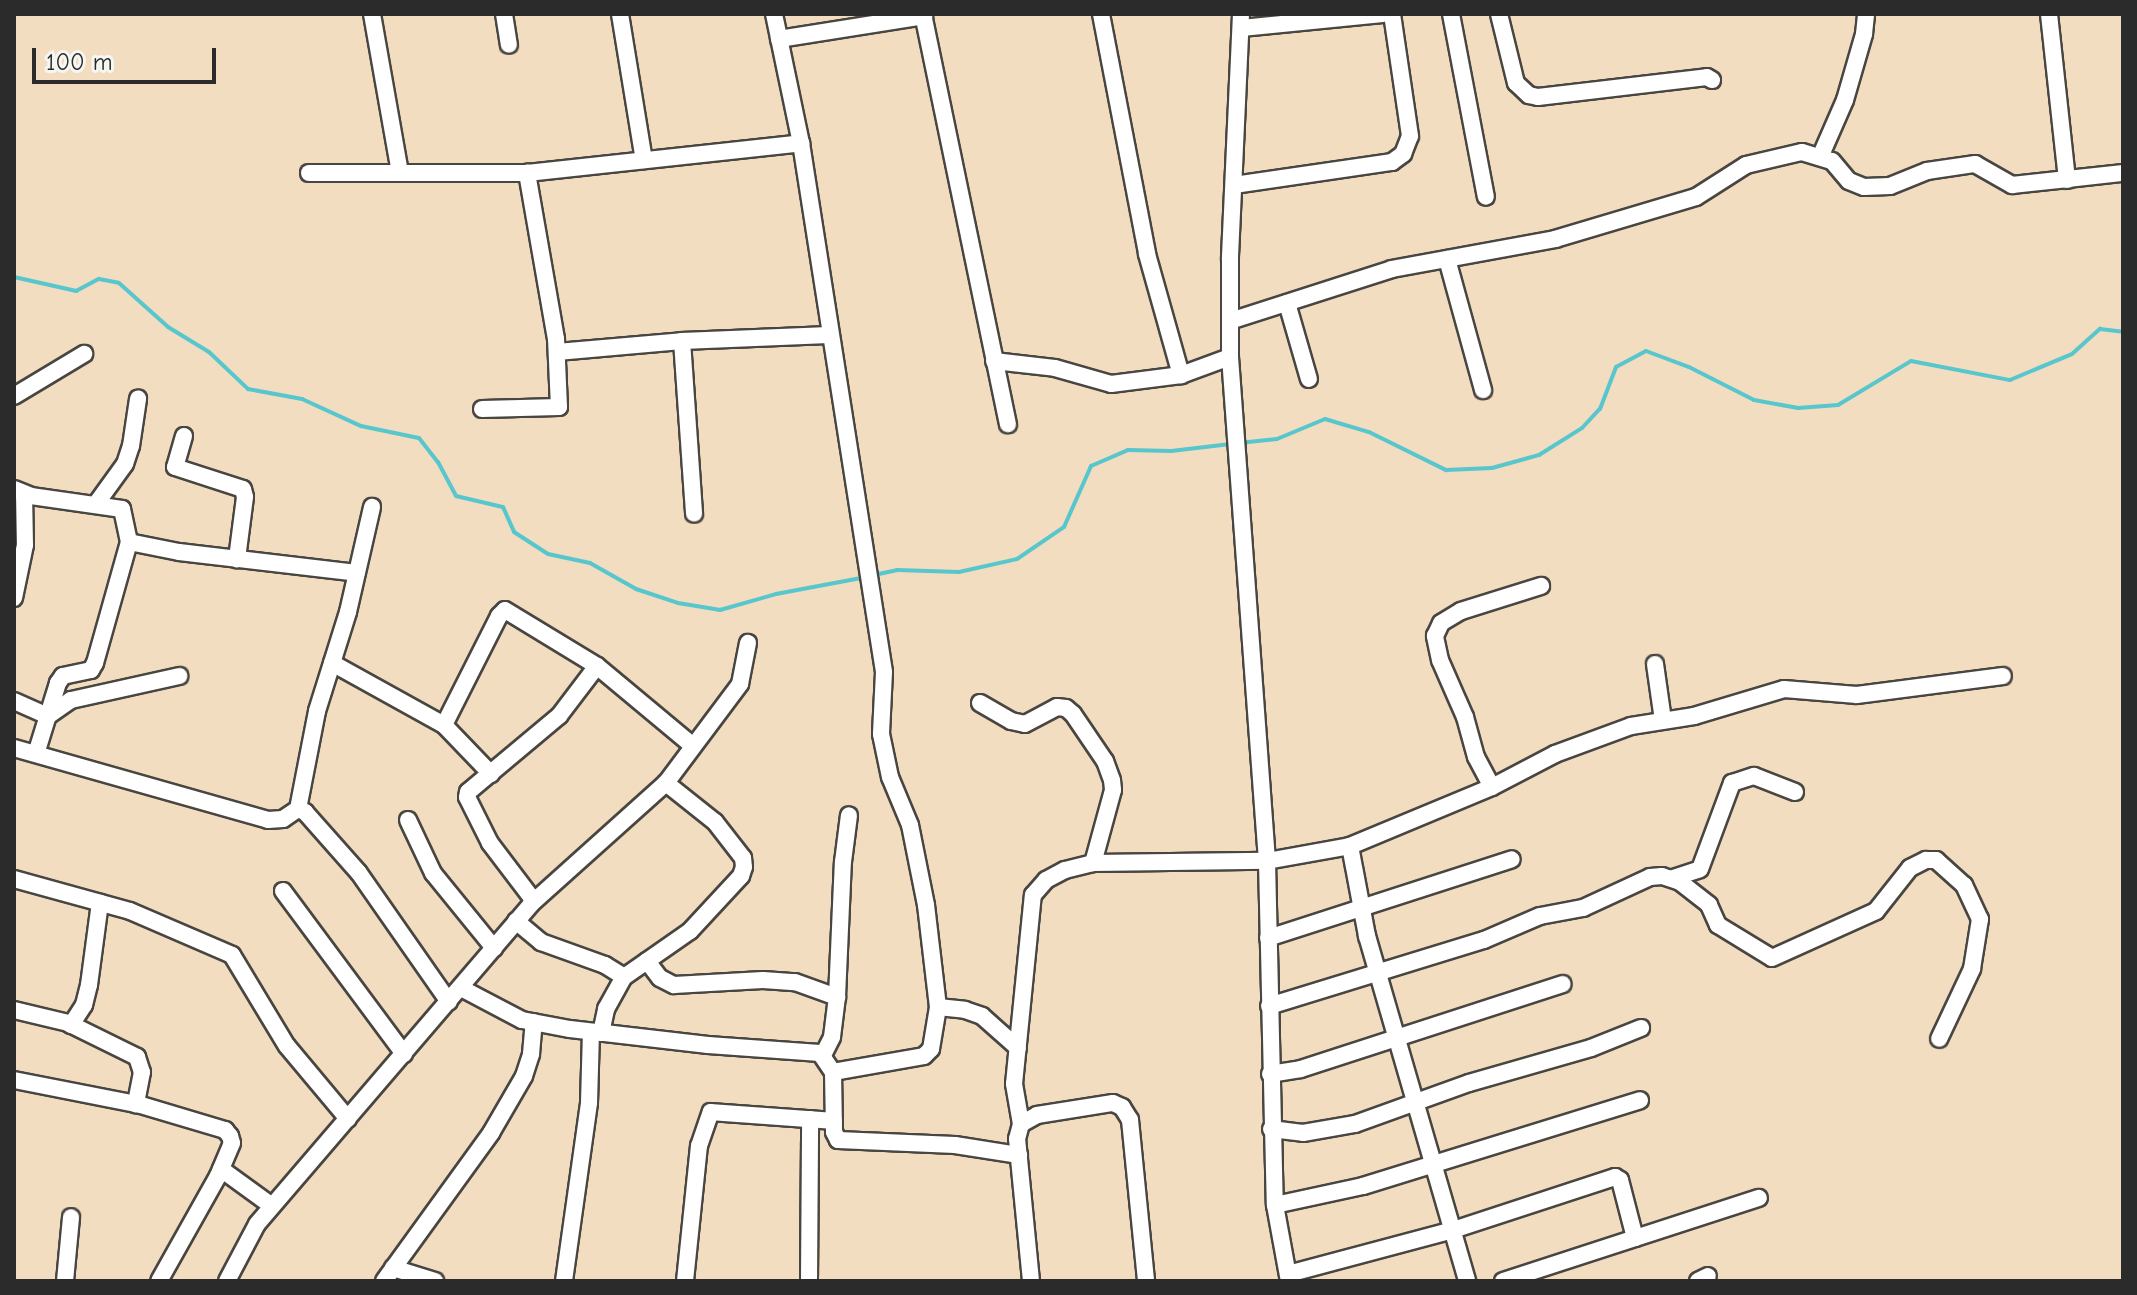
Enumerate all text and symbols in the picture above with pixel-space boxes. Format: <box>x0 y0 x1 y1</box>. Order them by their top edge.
scale bar <box>36 32 220 82</box>
text: 100 m <box>46 48 113 76</box>

